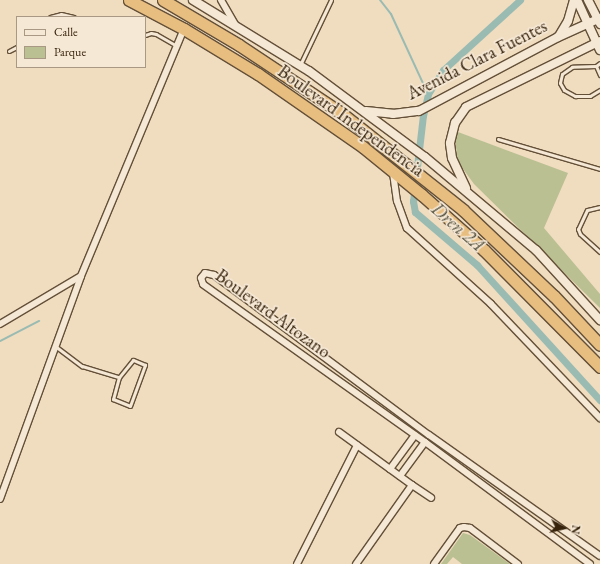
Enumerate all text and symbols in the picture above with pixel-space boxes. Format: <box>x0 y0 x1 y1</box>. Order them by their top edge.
street label: Avenida Clara Fuentes <box>403 15 551 105</box>
legend <box>16 16 146 68</box>
text: Calle <box>54 24 78 40</box>
text: Parque <box>54 44 86 60</box>
street label: Boulevard Independencia <box>273 61 429 181</box>
water label: Dren 2A <box>427 198 489 256</box>
street label: Boulevard Altozano <box>211 265 335 363</box>
north arrow <box>544 508 584 548</box>
text: N <box>568 524 583 535</box>

